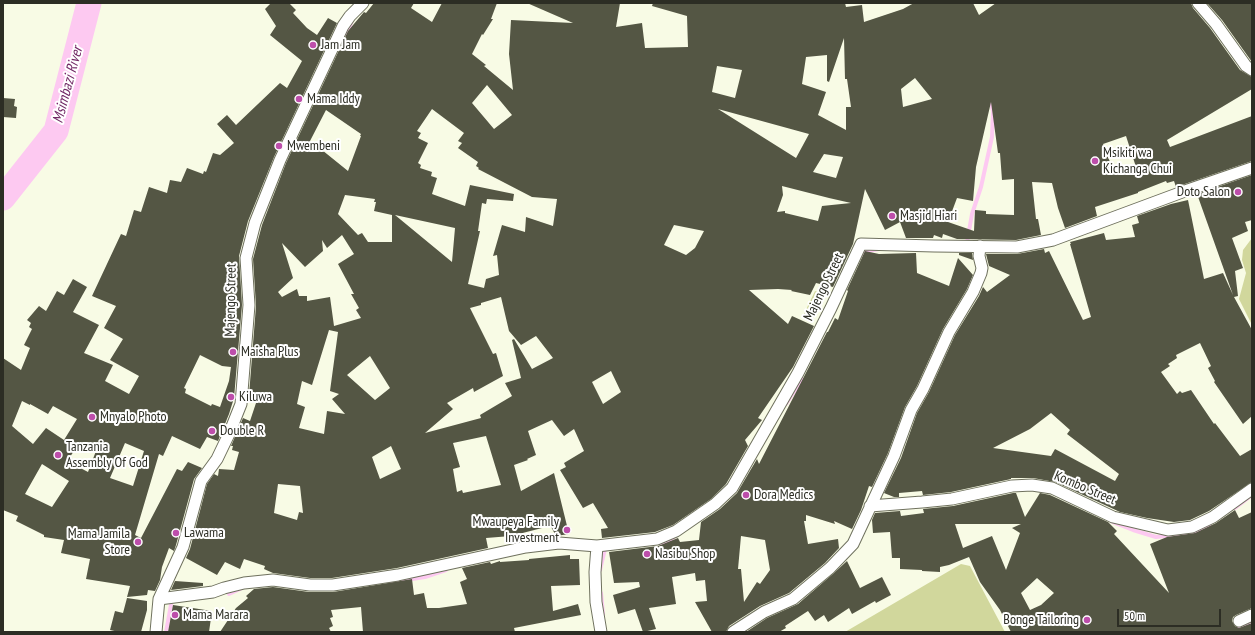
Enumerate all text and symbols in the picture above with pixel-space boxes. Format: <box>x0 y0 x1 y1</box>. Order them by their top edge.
place label: Jam Jam <box>321 37 360 53</box>
marker: Jam Jam <box>308 40 318 50</box>
water label: Msimbazi River <box>49 45 87 125</box>
place label: Mama Iddy <box>307 91 360 107</box>
marker: Mama Iddy <box>294 94 304 104</box>
place label: Mwembeni <box>287 138 340 154</box>
marker: Mwembeni <box>274 141 284 151</box>
place label: Msikiti wa Kichanga Chui <box>1103 145 1172 178</box>
marker: Msikiti wa Kichanga Chui <box>1090 156 1100 166</box>
place label: Doto Salon <box>1177 184 1230 200</box>
marker: Doto Salon <box>1233 187 1243 197</box>
place label: Masjid Hiari <box>900 208 957 224</box>
marker: Masjid Hiari <box>887 211 897 221</box>
street label: Majengo Street <box>800 250 848 324</box>
street label: Majengo Street <box>222 263 240 337</box>
place label: Maisha Plus <box>241 344 298 360</box>
marker: Maisha Plus <box>228 347 238 357</box>
place label: Kiluwa <box>239 389 272 405</box>
marker: Kiluwa <box>226 392 236 402</box>
place label: Mnyalo Photo <box>100 409 167 425</box>
marker: Mnyalo Photo <box>87 412 97 422</box>
place label: Double R <box>220 423 264 439</box>
marker: Double R <box>207 426 217 436</box>
place label: Tanzania Assembly Of God <box>66 439 148 472</box>
marker: Tanzania Assembly Of God <box>53 450 63 460</box>
street label: Kombo Street <box>1052 467 1118 509</box>
place label: Dora Medics <box>754 487 813 503</box>
marker: Dora Medics <box>741 490 751 500</box>
place label: Mwaupeya Family Investment <box>473 514 559 546</box>
place label: Lawama <box>184 525 224 541</box>
marker: Mwaupeya Family Investment <box>562 525 572 535</box>
place label: Mama Jamila Store <box>68 526 130 558</box>
marker: Lawama <box>171 528 181 538</box>
marker: Mama Jamila Store <box>133 537 143 547</box>
place label: Nasibu Shop <box>655 546 715 562</box>
marker: Nasibu Shop <box>642 549 652 559</box>
scale bar <box>1119 601 1223 627</box>
place label: Mama Marara <box>183 607 249 623</box>
text: 50 m <box>1124 608 1145 623</box>
marker: Mama Marara <box>170 610 180 620</box>
place label: Bonge Tailoring <box>1003 612 1079 628</box>
marker: Bonge Tailoring <box>1082 615 1092 625</box>

